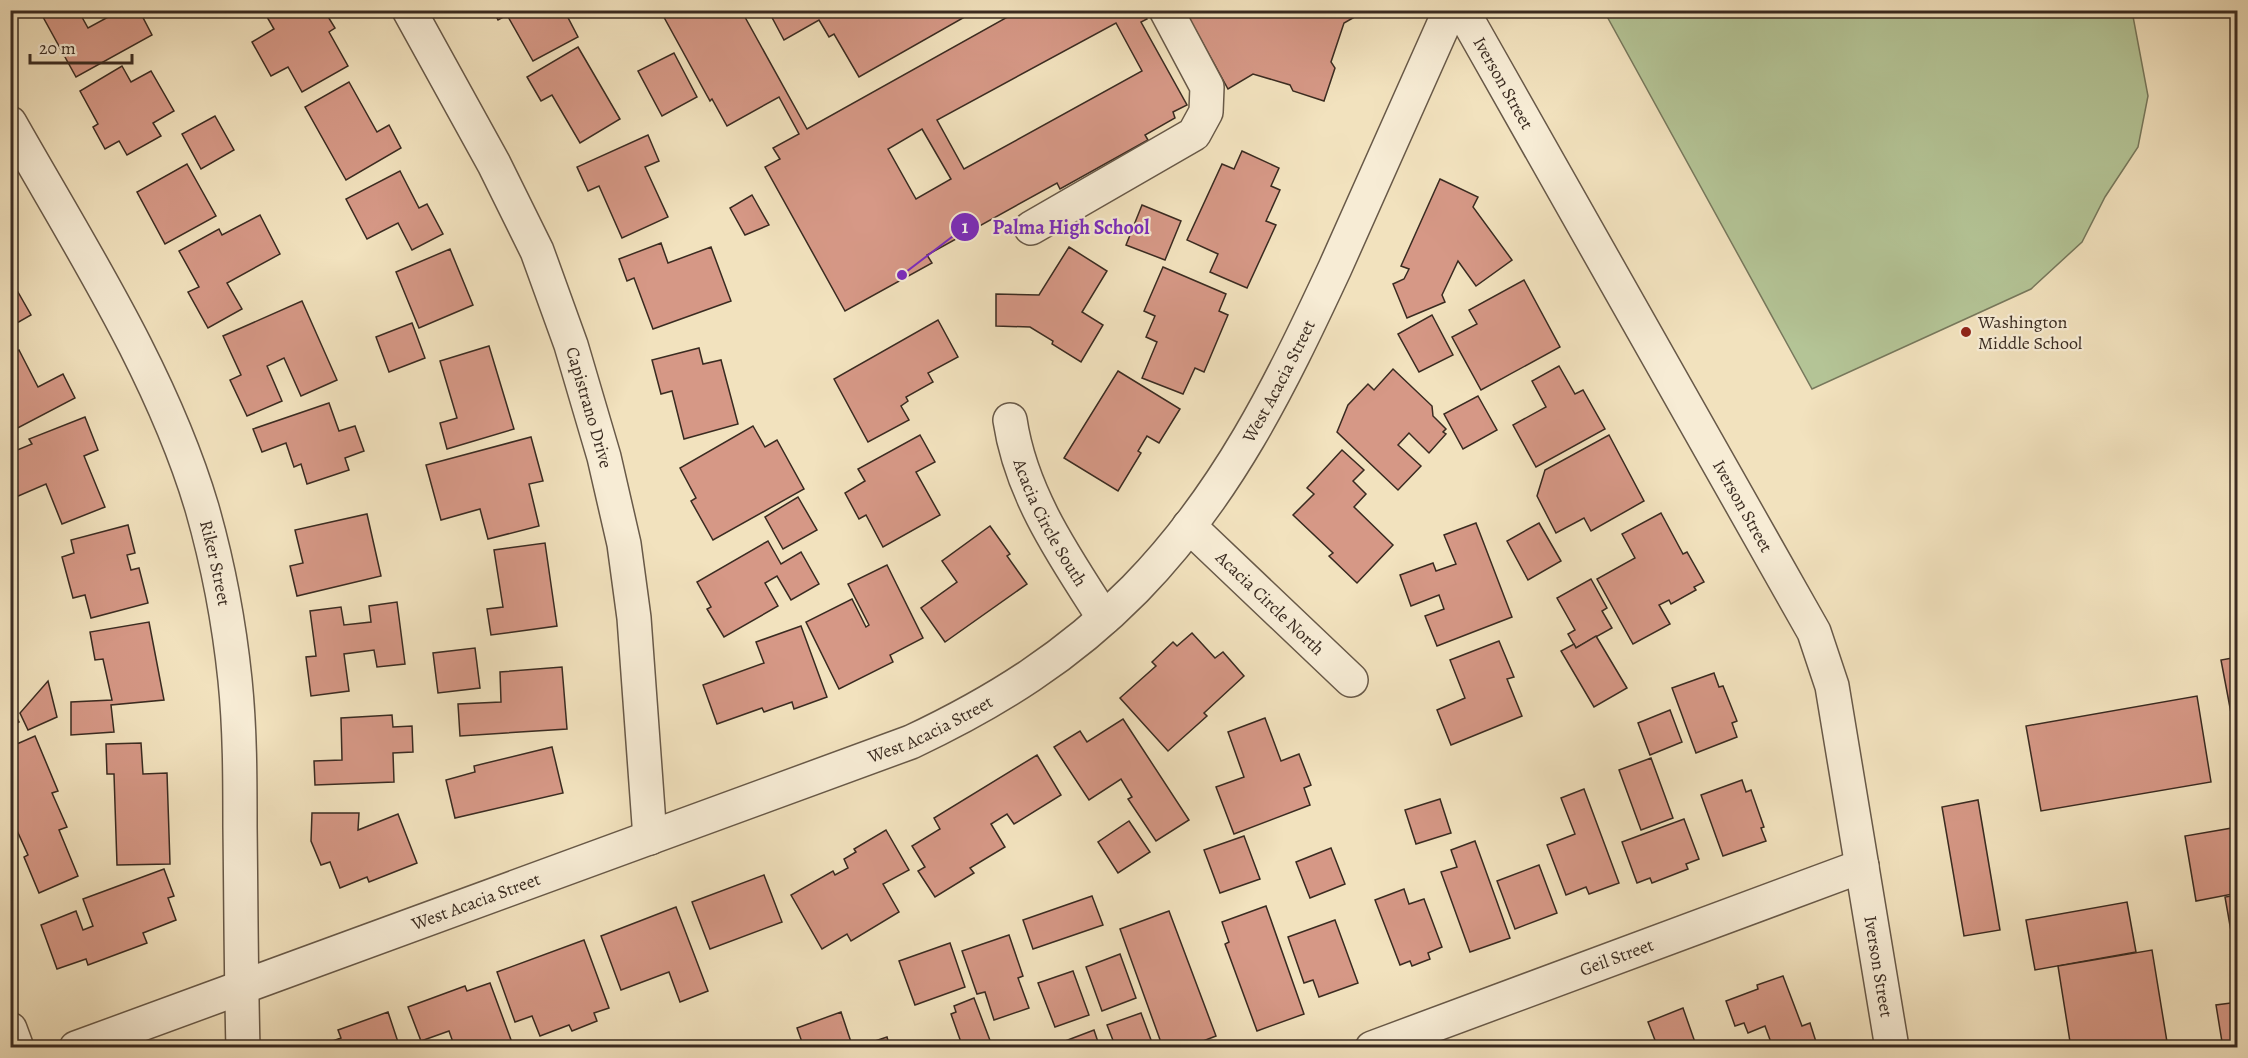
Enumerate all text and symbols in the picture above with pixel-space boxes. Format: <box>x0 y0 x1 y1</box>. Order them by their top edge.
scale bar <box>30 27 132 65</box>
street label: Iverson Street <box>1468 33 1539 134</box>
text: 20 m <box>39 36 76 60</box>
callout: Palma High School <box>950 208 1161 246</box>
text: Palma High School <box>993 214 1150 241</box>
text: 1 <box>962 215 969 239</box>
place label: Washington Middle School <box>1977 310 2083 355</box>
street label: West Acacia Street <box>1236 316 1321 448</box>
marker: Washington Middle School <box>1959 325 1973 339</box>
street label: Capistrano Drive <box>560 344 618 470</box>
street label: Acacia Circle South <box>1007 455 1093 591</box>
street label: Iverson Street <box>1707 455 1778 557</box>
street label: Riker Street <box>194 517 236 608</box>
street label: Acacia Circle North <box>1210 545 1330 661</box>
street label: West Acacia Street <box>864 690 997 769</box>
street label: West Acacia Street <box>407 867 544 936</box>
street label: Iverson Street <box>1858 914 1899 1019</box>
street label: Geil Street <box>1576 932 1657 982</box>

